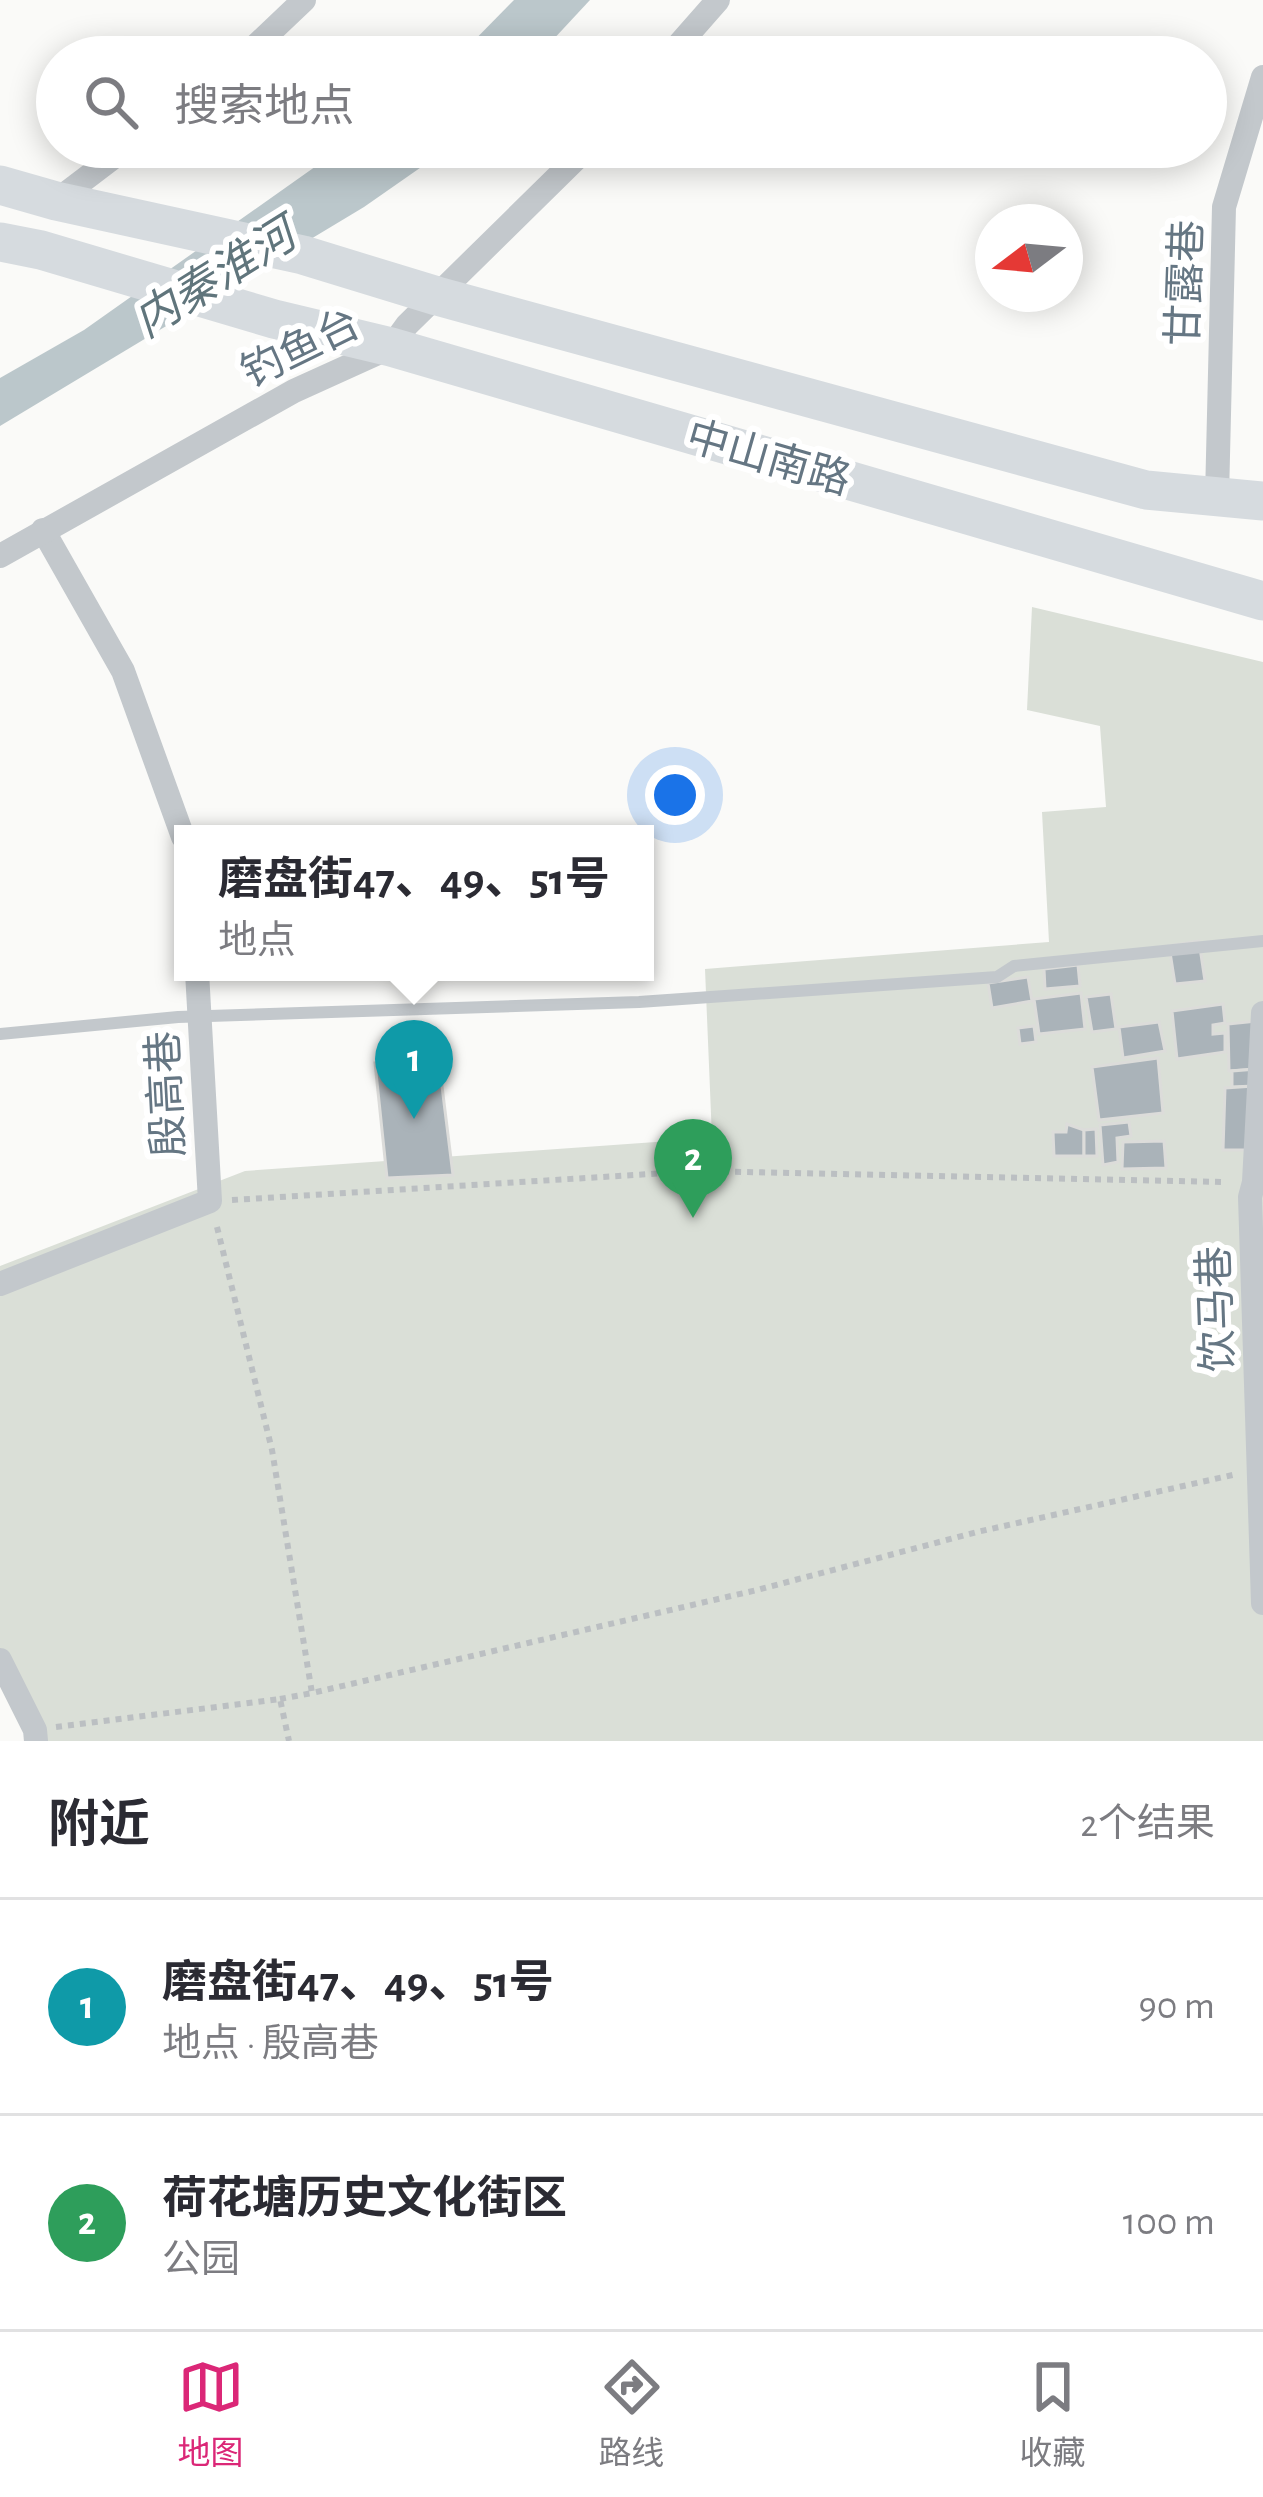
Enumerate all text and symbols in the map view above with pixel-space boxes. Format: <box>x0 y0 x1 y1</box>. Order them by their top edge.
search box <box>36 36 1227 168</box>
icon: search <box>78 69 144 135</box>
text: 搜索地点 <box>174 85 354 130</box>
north arrow <box>975 204 1083 312</box>
water label: 内秦淮河 <box>126 206 310 346</box>
street label: 甘露巷 <box>1161 219 1209 347</box>
street label: 钓鱼台 <box>234 301 367 395</box>
street label: 中山南路 <box>682 414 856 502</box>
your location <box>645 765 705 825</box>
popup <box>174 825 654 981</box>
text: 磨盘街47、49、51号 <box>218 858 610 903</box>
text: 地点 <box>218 922 296 961</box>
pin: 1 <box>375 1020 453 1119</box>
street label: 殷高巷 <box>141 1030 191 1158</box>
pin: 2 <box>654 1119 732 1218</box>
street label: 饮马巷 <box>1192 1245 1240 1373</box>
text: 附近 <box>48 1800 150 1851</box>
text: 2个结果 <box>1080 1805 1215 1844</box>
text: 磨盘街47、49、51号 <box>162 1961 554 2006</box>
text: 1 <box>80 1987 94 2026</box>
text: 90 m <box>1138 1987 1215 2026</box>
text: 地点 · 殷高巷 <box>162 2025 379 2064</box>
text: 荷花塘历史文化街区 <box>162 2177 567 2222</box>
text: 2 <box>78 2203 96 2242</box>
text: 100 m <box>1123 2203 1215 2242</box>
text: 公园 <box>162 2241 240 2280</box>
tab: 地图 <box>178 2354 244 2475</box>
tab: 路线 <box>599 2354 665 2475</box>
tab: 收藏 <box>1020 2354 1086 2475</box>

